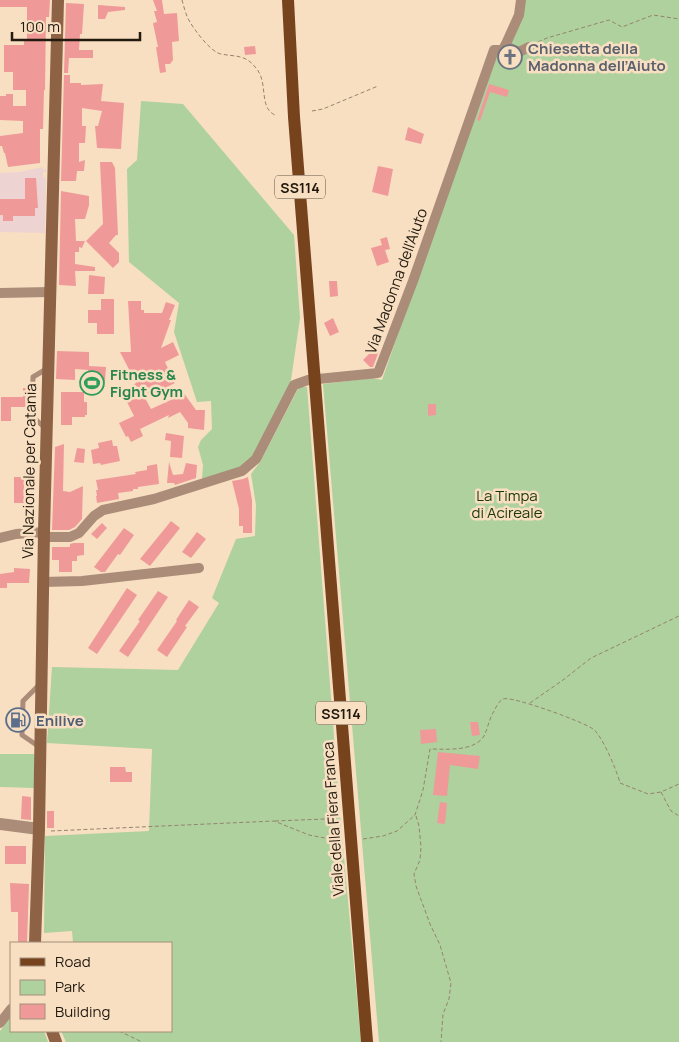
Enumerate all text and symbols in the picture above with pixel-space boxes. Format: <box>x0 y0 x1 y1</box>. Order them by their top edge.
scale bar <box>12 10 140 42</box>
text: 100 m <box>20 16 60 37</box>
place label: Chiesetta della Madonna dell’Aiuto <box>528 38 666 76</box>
church icon: Chiesetta della Madonna dell’Aiuto <box>497 44 523 70</box>
road number: SS114 <box>275 176 325 198</box>
street label: Via Madonna dell'Aiuto <box>360 205 432 357</box>
place label: Fitness & Fight Gym <box>110 364 183 402</box>
sports icon: Fitness & Fight Gym <box>79 370 105 396</box>
street label: Via Nazionale per Catania <box>17 383 41 559</box>
park label: La Timpa di Acireale <box>472 485 543 523</box>
road number: SS114 <box>316 701 366 724</box>
fuel station icon: Enilive <box>5 707 31 733</box>
place label: Enilive <box>36 710 84 731</box>
street label: Viale della Fiera Franca <box>317 741 349 897</box>
legend <box>10 942 172 1032</box>
text: Road <box>55 951 91 972</box>
text: Park <box>55 976 85 997</box>
text: Building <box>55 1001 110 1022</box>

